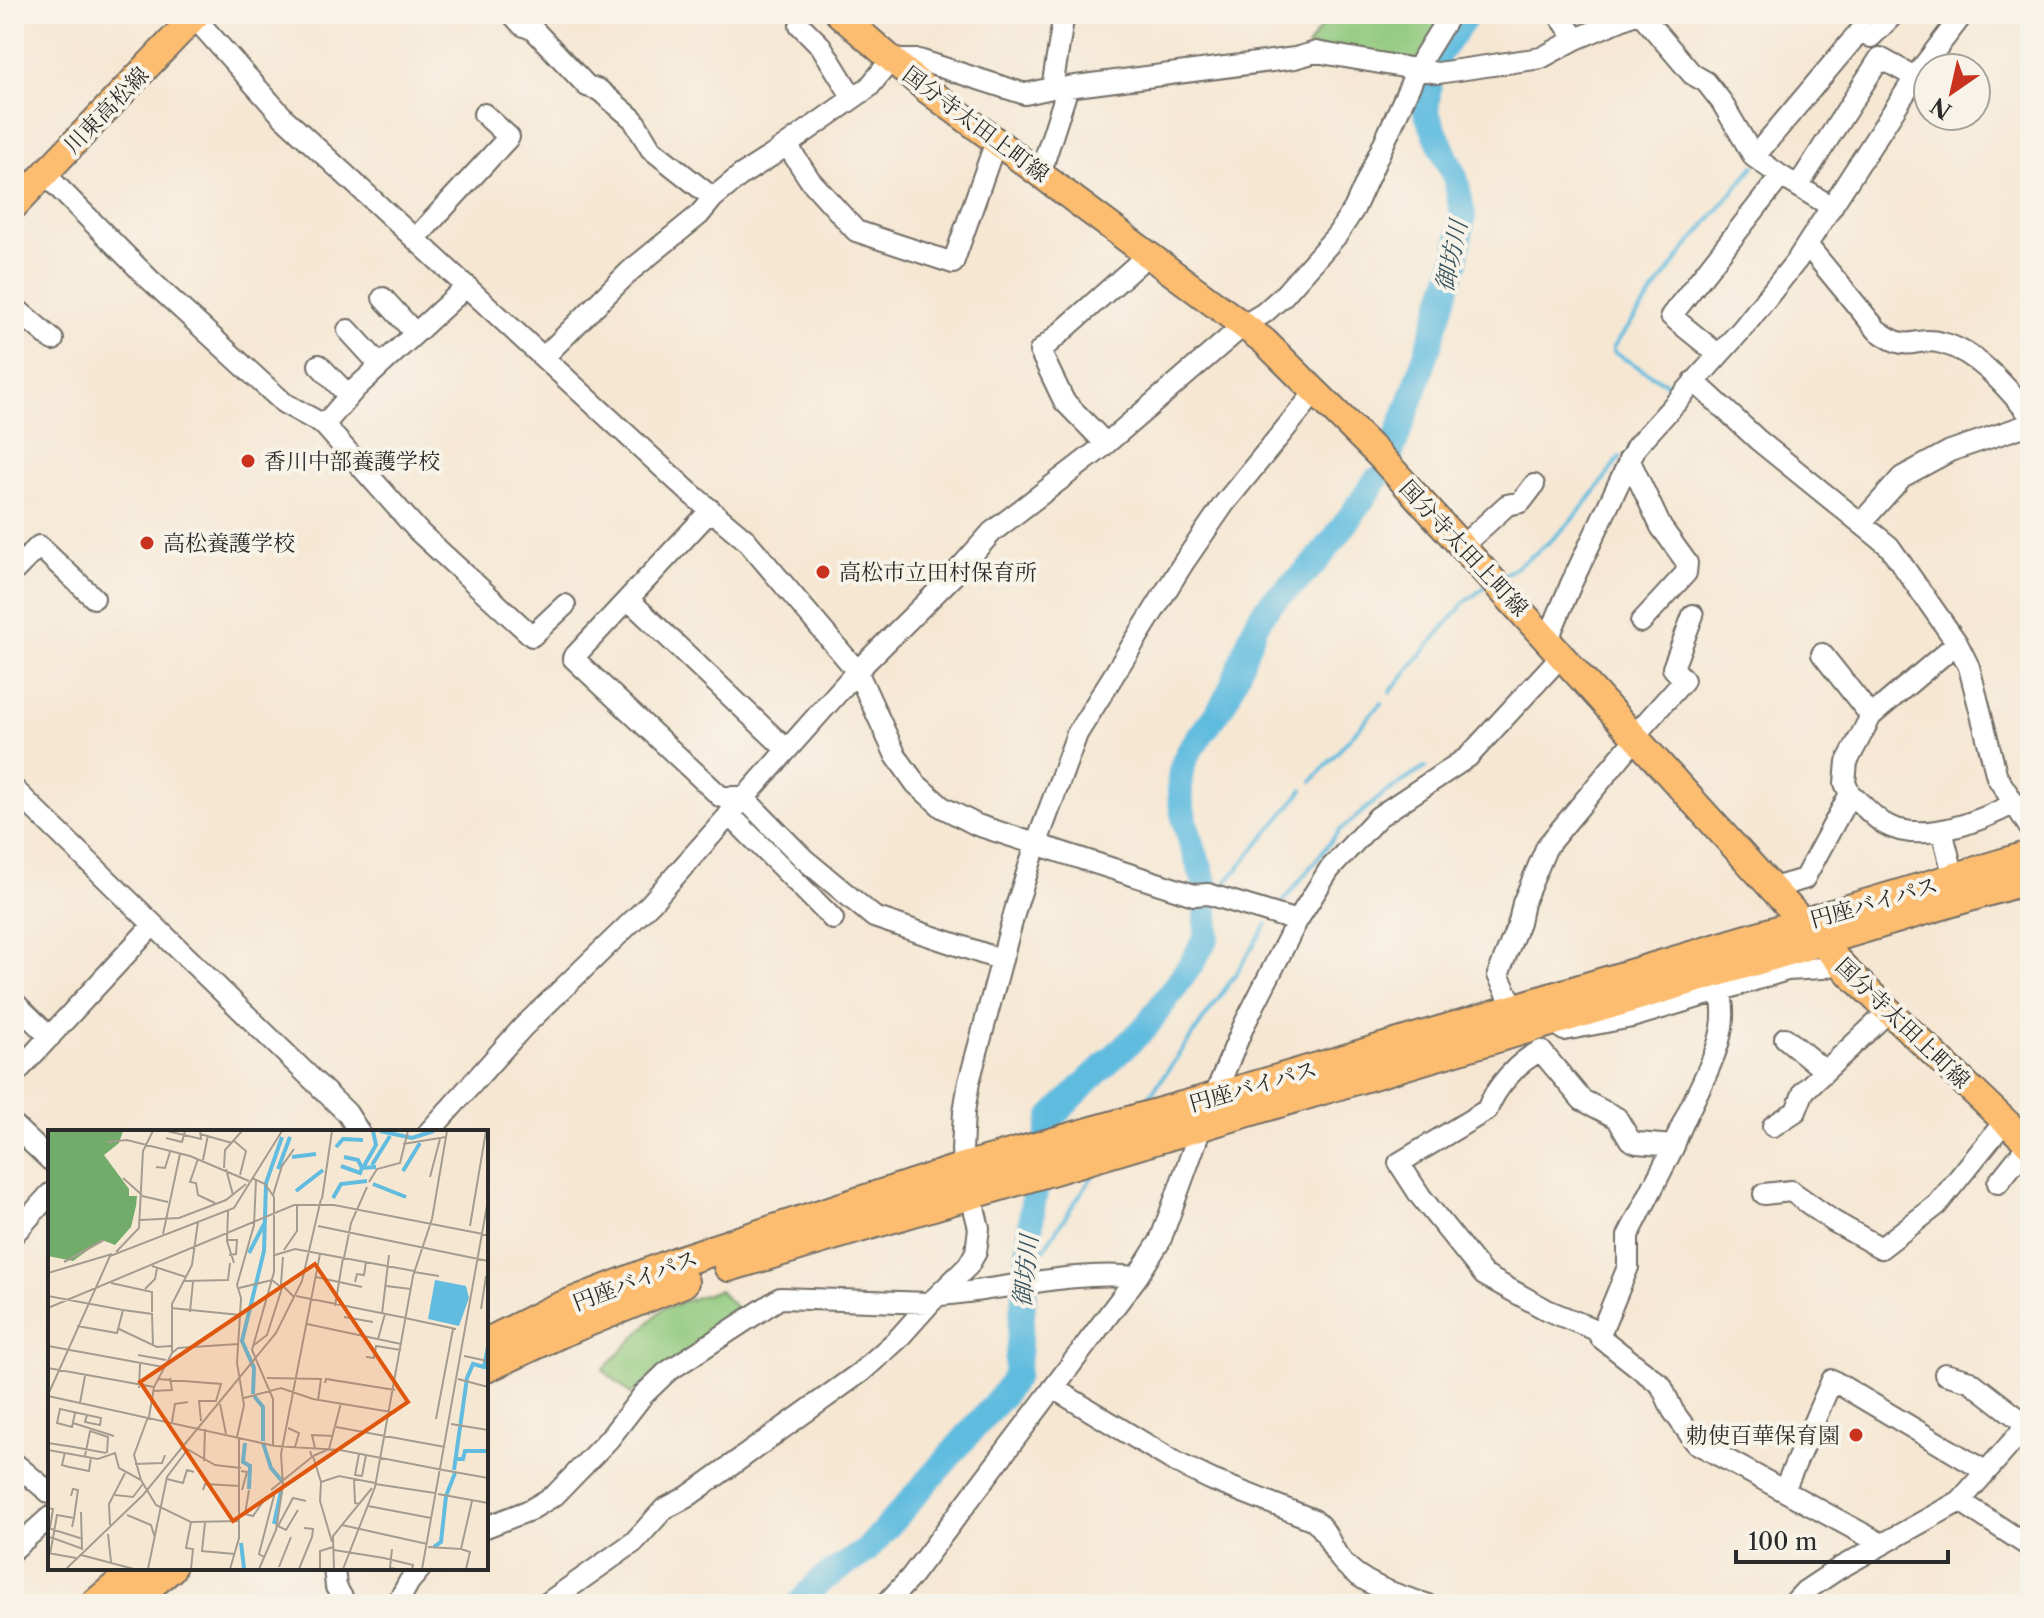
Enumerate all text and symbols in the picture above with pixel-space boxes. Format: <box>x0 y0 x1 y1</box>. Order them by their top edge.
north arrow <box>1912 52 1992 132</box>
street label: 川東高松線 <box>58 61 154 159</box>
street label: 国分寺太田上町線 <box>897 61 1054 188</box>
text: N <box>1926 92 1957 125</box>
water label: 御坊川 <box>1430 215 1474 294</box>
place label: 香川中部養護学校 <box>264 448 440 475</box>
marker: 香川中部養護学校 <box>239 452 257 470</box>
street label: 国分寺太田上町線 <box>1394 475 1534 622</box>
place label: 高松養護学校 <box>163 530 295 557</box>
marker: 高松養護学校 <box>138 534 156 552</box>
place label: 高松市立田村保育所 <box>839 559 1037 586</box>
marker: 高松市立田村保育所 <box>814 563 832 581</box>
street label: 円座バイパス <box>1807 871 1941 934</box>
street label: 国分寺太田上町線 <box>1830 953 1975 1094</box>
street label: 円座バイパス <box>1186 1055 1320 1118</box>
inset map <box>48 1130 488 1570</box>
water label: 御坊川 <box>1007 1231 1044 1308</box>
street label: 円座バイパス <box>569 1244 701 1317</box>
place label: 勅使百華保育園 <box>1686 1422 1840 1449</box>
marker: 勅使百華保育園 <box>1847 1426 1865 1444</box>
scale bar <box>1736 1514 1948 1564</box>
text: 100 m <box>1748 1527 1817 1556</box>

